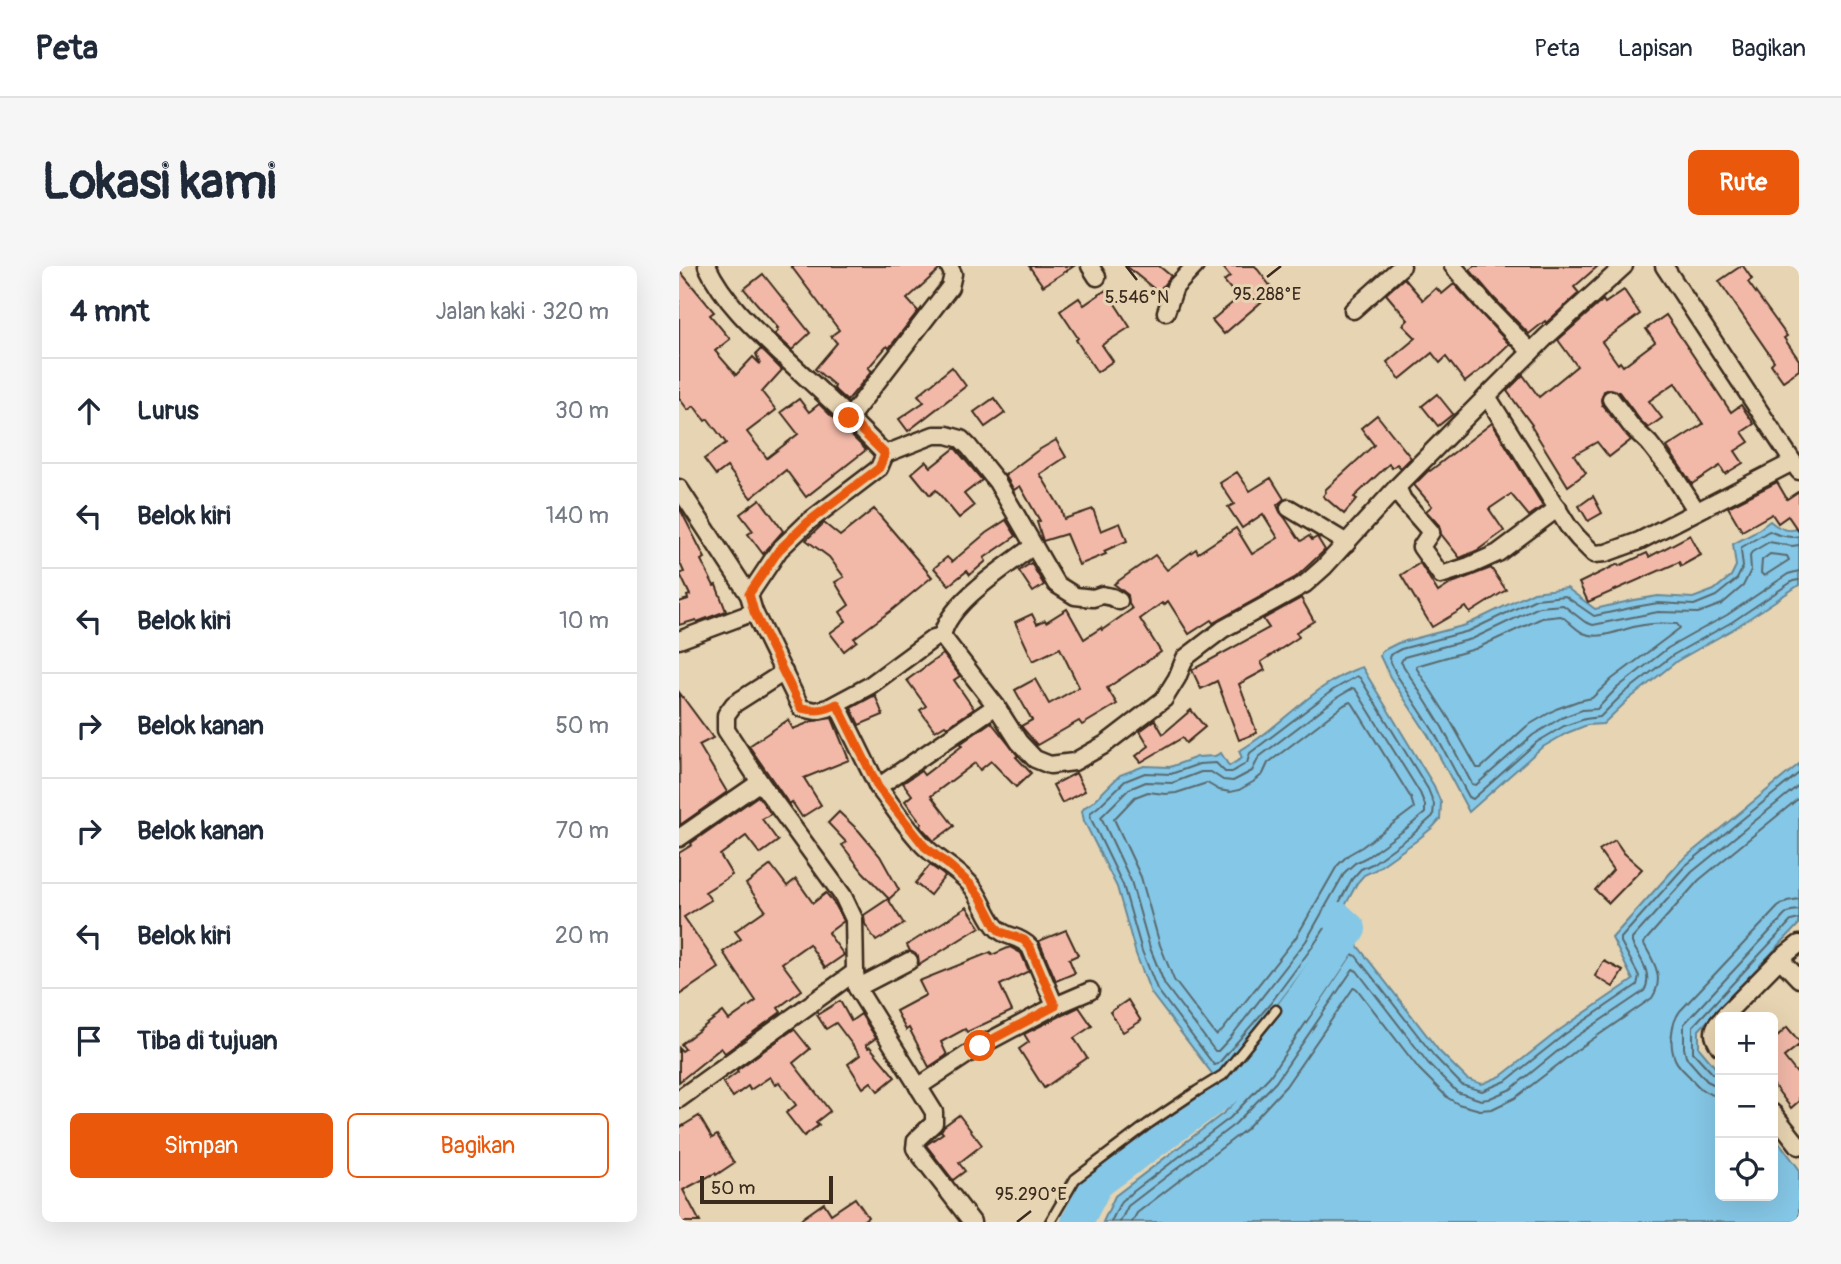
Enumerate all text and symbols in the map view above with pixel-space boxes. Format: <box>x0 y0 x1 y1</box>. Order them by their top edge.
text: Peta <box>35 28 98 69</box>
text: Peta <box>1534 34 1580 63</box>
text: Lapisan <box>1618 34 1693 63</box>
text: Bagikan <box>1731 34 1806 63</box>
button: Rute <box>1688 150 1799 215</box>
text: Lokasi kami <box>42 152 276 213</box>
text: 95.288°E <box>1233 283 1301 306</box>
text: 5.546°N <box>1105 286 1169 309</box>
text: 4 mnt <box>70 293 149 330</box>
text: Jalan kaki · 320 m <box>436 297 609 326</box>
icon: ahead <box>70 392 108 430</box>
text: Lurus <box>137 395 199 427</box>
text: 30 m <box>555 396 609 425</box>
route end <box>833 402 864 433</box>
icon: left <box>70 497 108 535</box>
text: Belok kiri <box>137 500 231 532</box>
text: 140 m <box>546 501 609 530</box>
icon: left <box>70 602 108 640</box>
text: Belok kiri <box>137 605 231 637</box>
text: 10 m <box>559 606 609 635</box>
icon: right <box>70 707 108 745</box>
text: Belok kanan <box>137 710 264 742</box>
text: 50 m <box>555 711 609 740</box>
icon: right <box>70 812 108 850</box>
text: Belok kanan <box>137 815 264 847</box>
text: 70 m <box>556 816 609 845</box>
icon: left <box>70 917 108 955</box>
text: Belok kiri <box>137 920 231 952</box>
text: 20 m <box>555 921 609 950</box>
map controls <box>1715 1012 1778 1201</box>
button: + <box>1715 1012 1778 1075</box>
icon: arrive <box>70 1022 108 1060</box>
text: Tiba di tujuan <box>137 1025 278 1057</box>
route start <box>964 1030 995 1061</box>
button: − <box>1715 1075 1778 1138</box>
button: Simpan <box>70 1113 333 1178</box>
button: Bagikan <box>347 1113 609 1178</box>
button: locate <box>1715 1138 1778 1201</box>
scale bar <box>700 1173 833 1205</box>
text: 50 m <box>711 1176 755 1200</box>
text: 95.290°E <box>995 1183 1067 1206</box>

